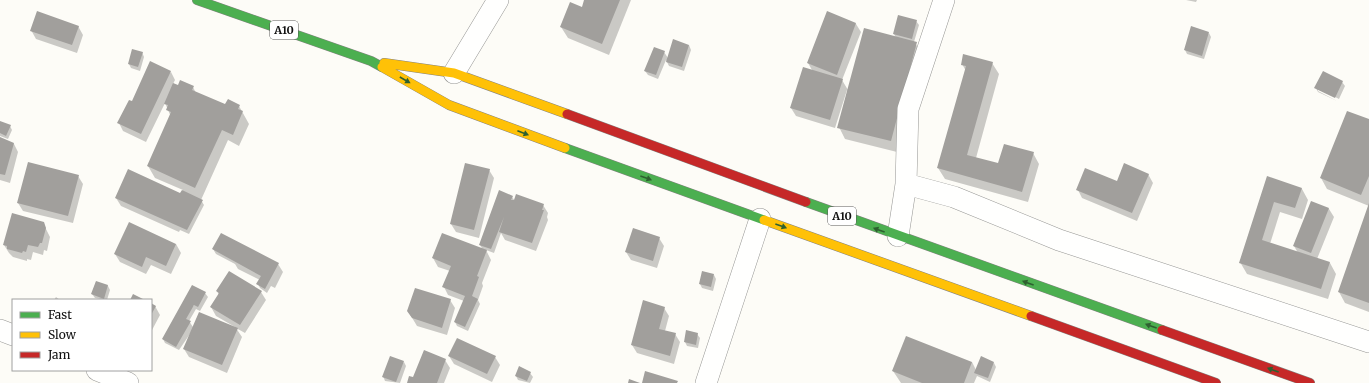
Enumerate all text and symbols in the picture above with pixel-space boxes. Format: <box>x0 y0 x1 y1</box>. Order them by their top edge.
road number: A10 <box>270 21 298 39</box>
one-way arrow <box>399 77 411 83</box>
one-way arrow <box>518 130 530 136</box>
one-way arrow <box>640 175 652 181</box>
road number: A10 <box>828 207 856 225</box>
one-way arrow <box>775 224 787 230</box>
one-way arrow <box>873 226 885 232</box>
one-way arrow <box>1022 279 1034 285</box>
legend <box>12 299 152 371</box>
text: Fast <box>48 307 72 322</box>
one-way arrow <box>1144 323 1156 329</box>
text: Slow <box>48 327 77 342</box>
text: Jam <box>47 347 71 362</box>
one-way arrow <box>1267 367 1279 373</box>

